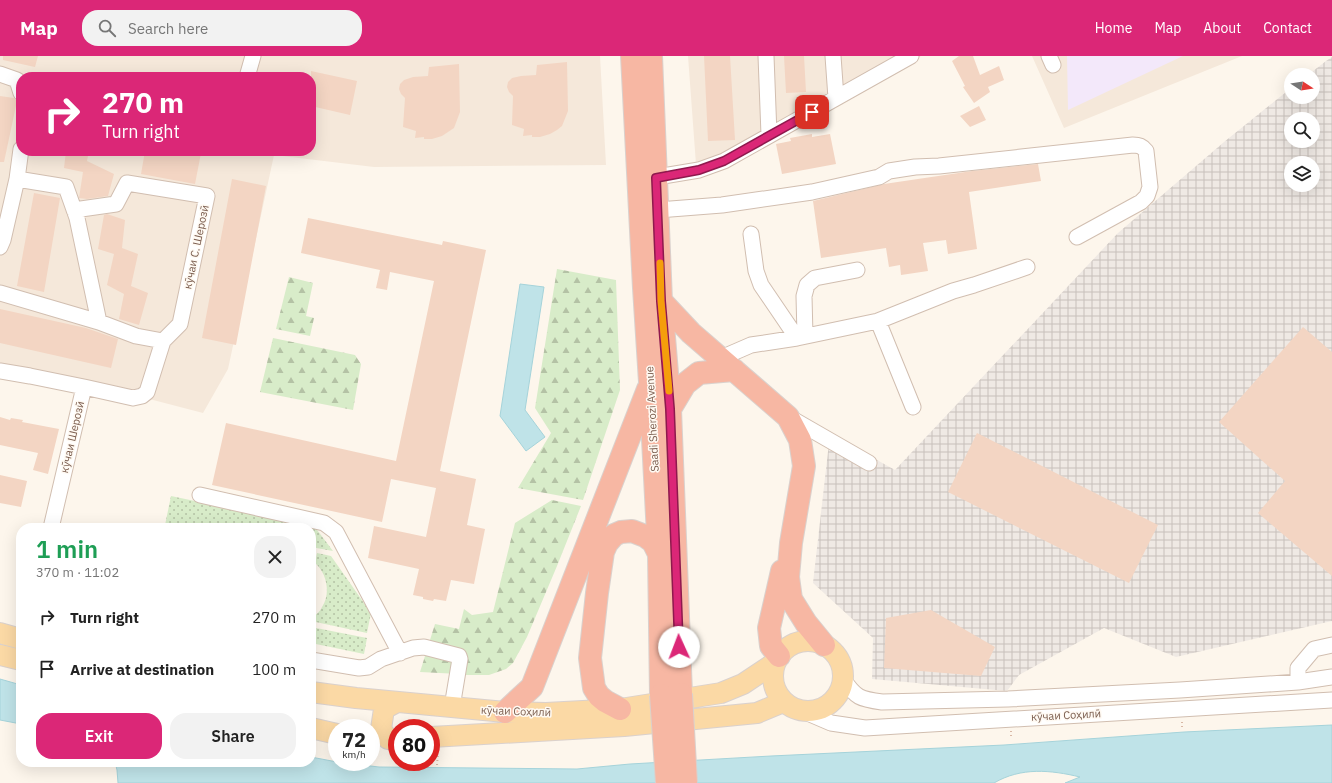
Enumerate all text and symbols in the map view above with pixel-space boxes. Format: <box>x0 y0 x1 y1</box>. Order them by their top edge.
search box <box>82 10 362 46</box>
text: Map <box>20 16 58 40</box>
icon: search <box>96 17 118 39</box>
text: Search here <box>128 19 208 38</box>
text: Home <box>1095 19 1132 37</box>
text: Map <box>1154 19 1181 37</box>
text: About <box>1203 19 1241 37</box>
text: Contact <box>1263 19 1312 37</box>
north arrow <box>1284 68 1320 104</box>
map controls <box>1284 68 1320 192</box>
text: 270 m <box>102 84 184 121</box>
icon: right <box>36 88 88 140</box>
pin <box>795 95 829 129</box>
icon: arrive <box>801 101 823 123</box>
button: search <box>1284 112 1320 148</box>
text: Turn right <box>102 120 180 143</box>
button: layers <box>1284 156 1320 192</box>
street label: кӯчаи С. Шерозӣ <box>180 204 212 290</box>
street label: Saadi Sherozi Avenue <box>642 366 662 472</box>
street label: кӯчаи Шерозӣ <box>57 400 87 474</box>
text: 1 min <box>36 533 98 565</box>
button: close <box>254 536 296 578</box>
text: 370 m · 11:02 <box>36 564 119 581</box>
icon: right <box>36 606 58 628</box>
text: Turn right <box>70 608 139 627</box>
text: 270 m <box>252 608 296 627</box>
position arrow <box>658 626 700 668</box>
icon: arrive <box>36 658 58 680</box>
text: Arrive at destination <box>70 660 214 679</box>
text: 100 m <box>252 660 296 679</box>
street label: кӯчаи Соҳилӣ <box>481 703 551 719</box>
street label: кӯчаи Соҳилӣ <box>1031 706 1101 724</box>
button: Exit <box>36 713 162 759</box>
button: Share <box>170 713 296 759</box>
speed limit sign: 80 <box>388 719 440 771</box>
text: 72 <box>342 726 366 753</box>
text: km/h <box>342 748 366 761</box>

